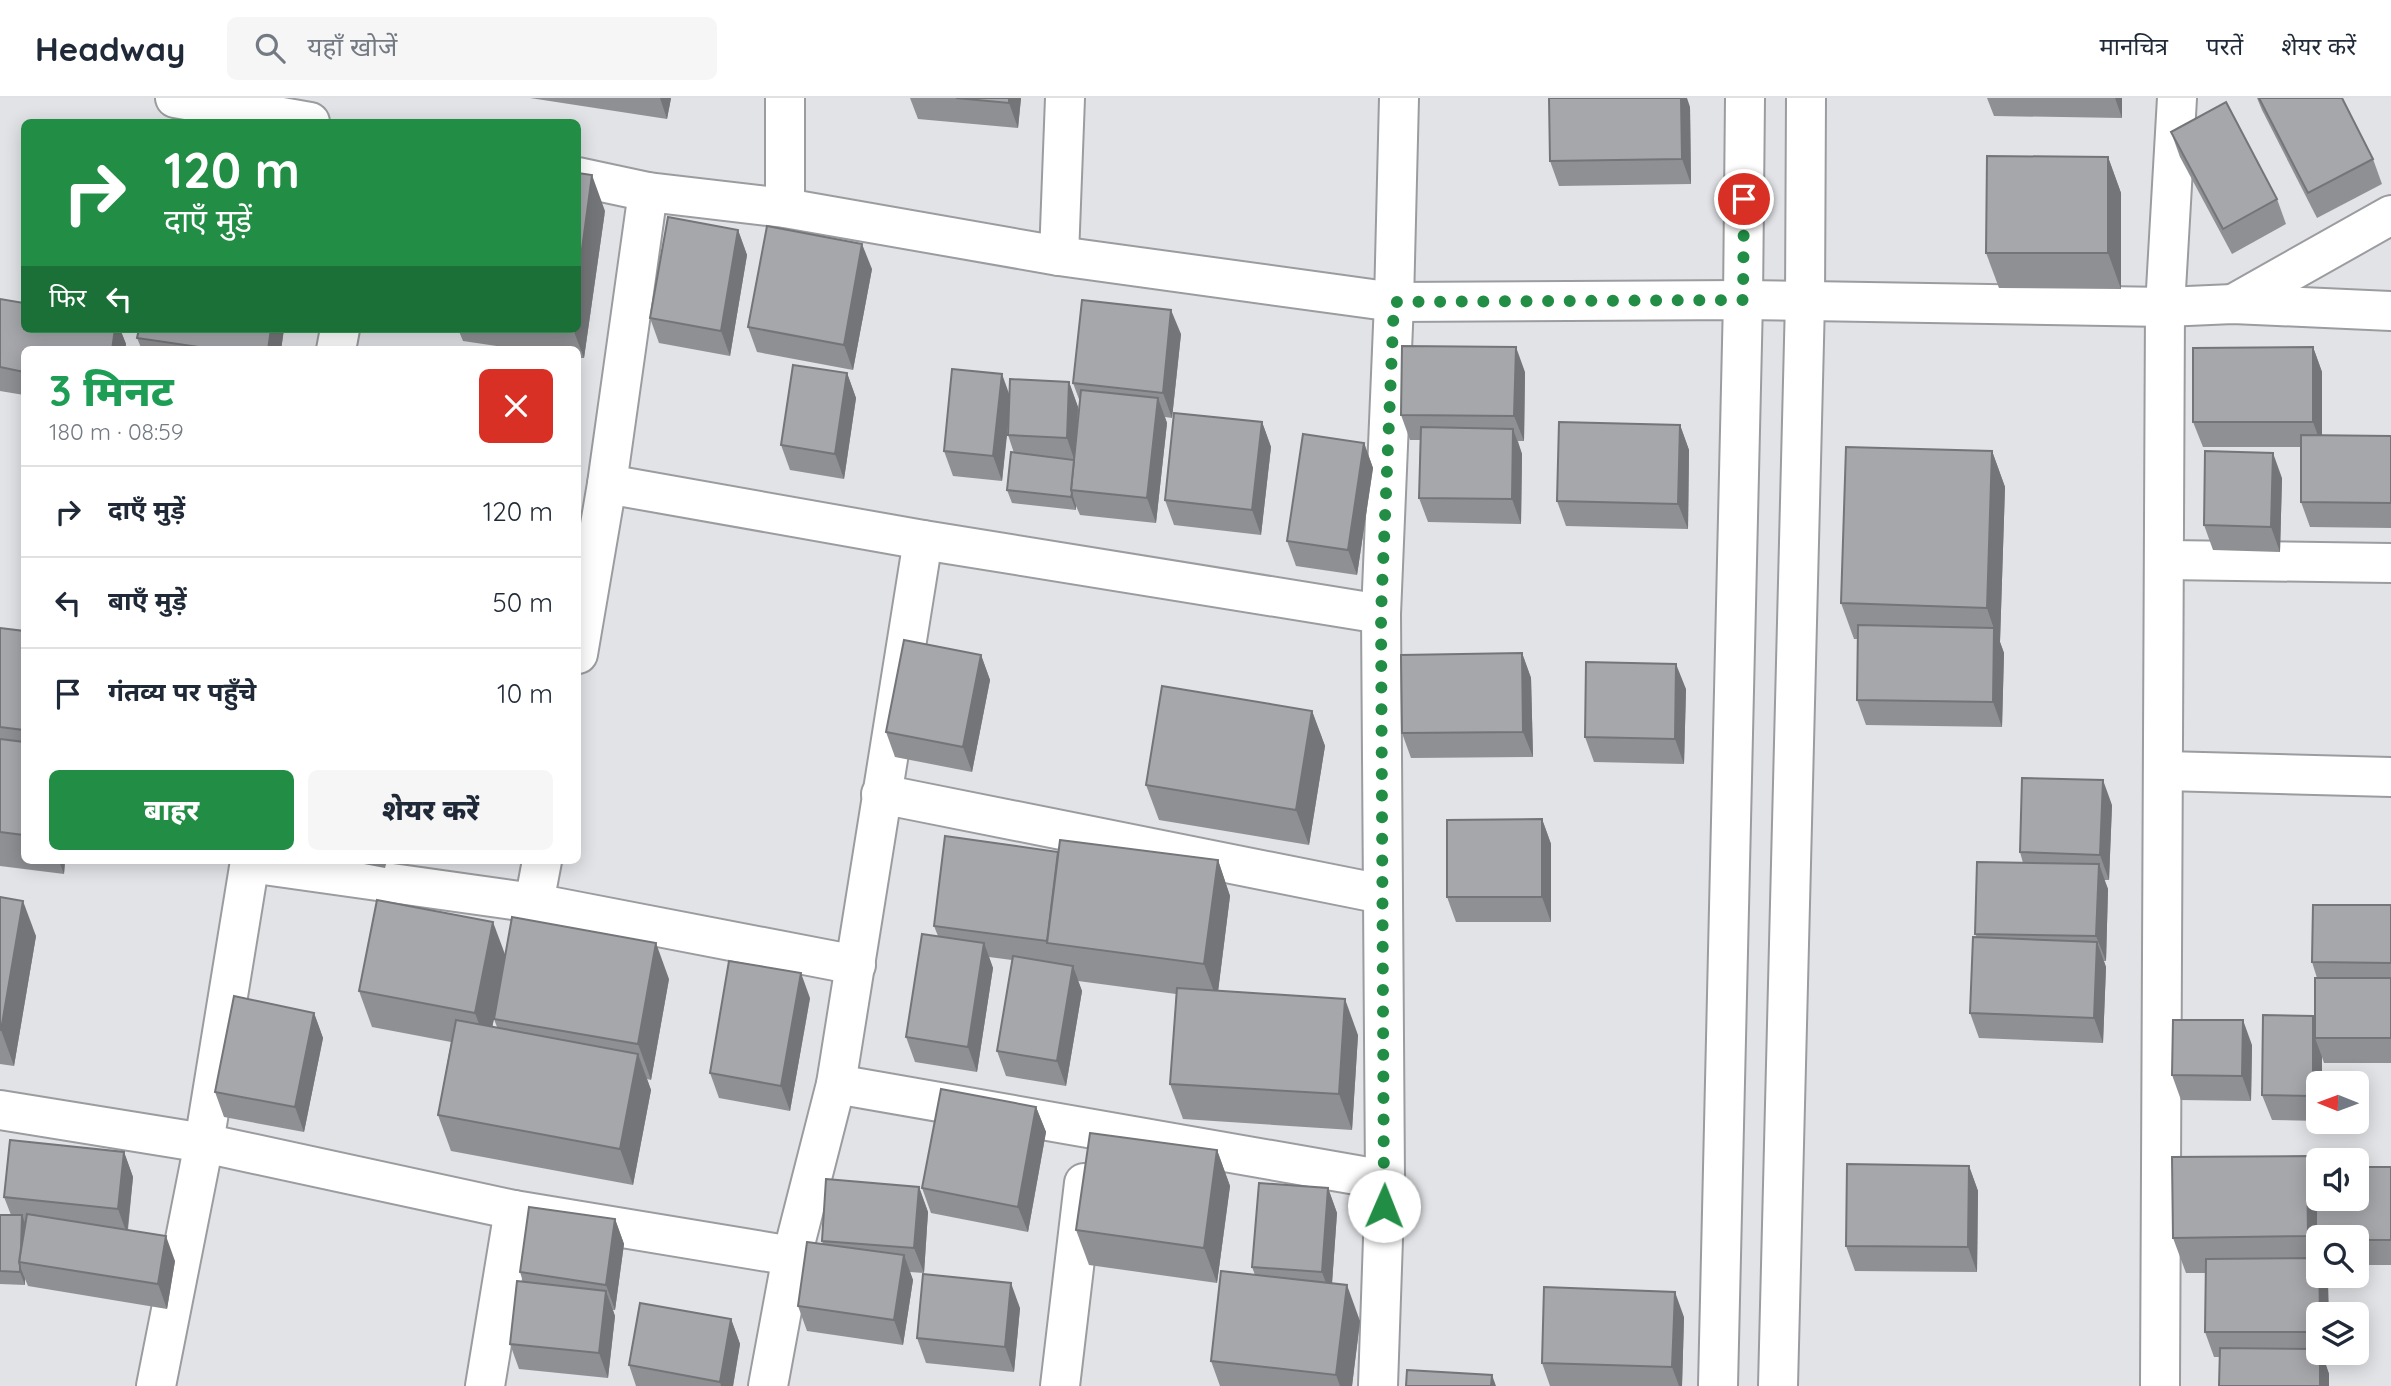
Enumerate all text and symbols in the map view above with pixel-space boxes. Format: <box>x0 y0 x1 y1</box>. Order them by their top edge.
search box <box>227 17 717 80</box>
text: Headway <box>35 28 185 69</box>
icon: search <box>251 29 289 67</box>
text: यहाँ खोजें <box>307 30 397 63</box>
text: मानचित्र <box>2099 31 2168 61</box>
text: परतें <box>2206 31 2243 61</box>
text: शेयर करें <box>2281 31 2356 61</box>
text: 120 m <box>164 139 300 200</box>
icon: right <box>49 147 140 238</box>
pin <box>1714 169 1774 229</box>
icon: arrive <box>1725 180 1763 218</box>
text: दाएँ मुड़ें <box>164 200 252 240</box>
icon: left <box>100 280 138 318</box>
text: फिर <box>49 281 86 314</box>
text: 3 मिनट <box>49 364 174 417</box>
button: close <box>479 369 553 443</box>
text: 180 m · 08:59 <box>49 417 184 446</box>
icon: right <box>49 493 87 531</box>
text: दाएँ मुड़ें <box>108 493 185 526</box>
text: 120 m <box>483 495 553 528</box>
icon: left <box>49 584 87 622</box>
text: बाएँ मुड़ें <box>108 584 187 617</box>
text: 50 m <box>493 586 553 619</box>
icon: arrive <box>49 675 87 713</box>
text: गंतव्य पर पहुँचे <box>108 675 256 708</box>
text: 10 m <box>497 677 553 710</box>
button: बाहर <box>49 770 294 850</box>
button: शेयर करें <box>308 770 553 850</box>
north arrow <box>2306 1071 2370 1134</box>
map controls <box>2306 1071 2369 1365</box>
button: sound <box>2306 1148 2369 1211</box>
position arrow <box>1347 1169 1421 1243</box>
button: search <box>2306 1225 2369 1288</box>
button: layers <box>2306 1302 2369 1365</box>

